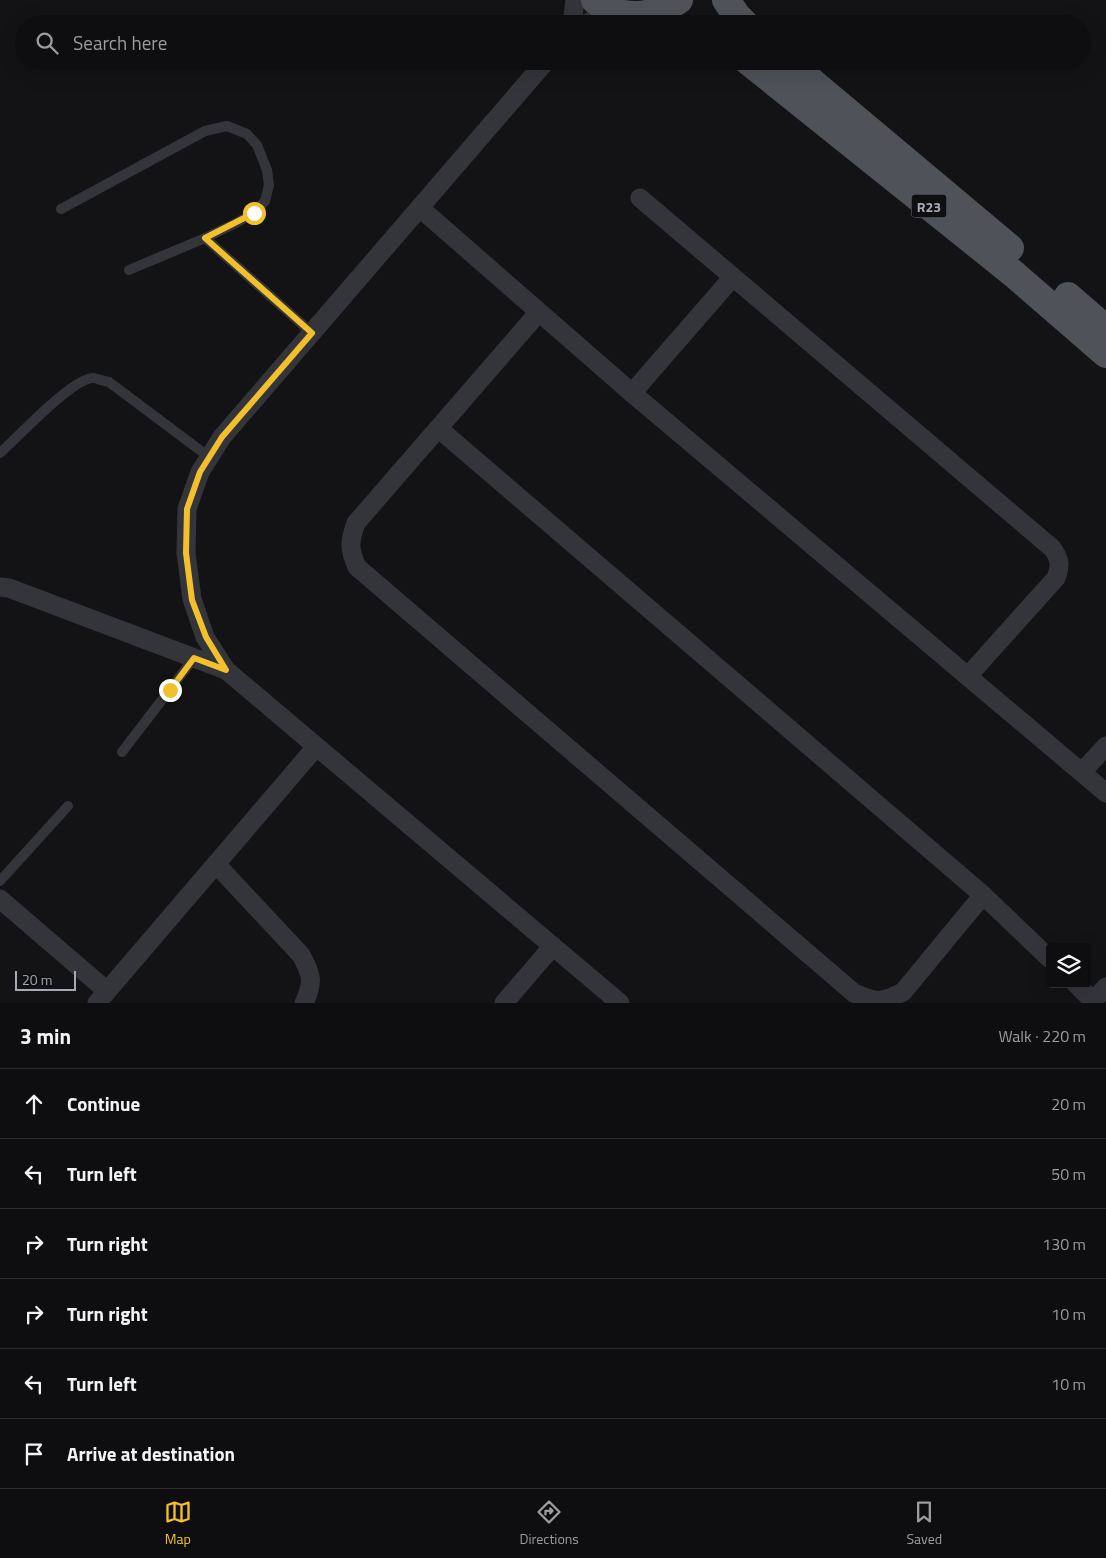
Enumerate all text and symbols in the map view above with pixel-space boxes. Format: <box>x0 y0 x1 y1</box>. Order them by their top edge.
search box <box>15 15 1091 70</box>
text: Search here <box>73 28 167 57</box>
icon: search <box>33 29 61 57</box>
road number: R23 <box>912 195 946 218</box>
route start <box>243 202 266 225</box>
route end <box>159 679 182 702</box>
map controls <box>1046 943 1091 988</box>
button: layers <box>1046 943 1091 988</box>
scale bar <box>15 968 76 991</box>
text: 20 m <box>22 969 52 990</box>
text: 3 min <box>20 1020 71 1052</box>
text: Walk · 220 m <box>998 1024 1086 1048</box>
text: Continue <box>67 1089 140 1118</box>
icon: ahead <box>20 1090 48 1118</box>
text: 20 m <box>1051 1092 1086 1116</box>
text: Turn left <box>67 1159 137 1188</box>
icon: left <box>20 1160 48 1188</box>
text: 50 m <box>1051 1162 1086 1186</box>
text: Turn right <box>67 1229 148 1258</box>
icon: right <box>20 1230 48 1258</box>
text: 130 m <box>1042 1232 1086 1256</box>
text: Turn right <box>67 1299 148 1328</box>
icon: right <box>20 1300 48 1328</box>
text: 10 m <box>1051 1302 1086 1326</box>
text: Turn left <box>67 1369 137 1398</box>
icon: left <box>20 1370 48 1398</box>
text: 10 m <box>1051 1372 1086 1396</box>
text: Arrive at destination <box>67 1439 235 1468</box>
icon: arrive <box>20 1440 48 1468</box>
tab: Map <box>164 1498 192 1549</box>
tab: Directions <box>519 1498 579 1549</box>
tab: Saved <box>907 1498 942 1549</box>

